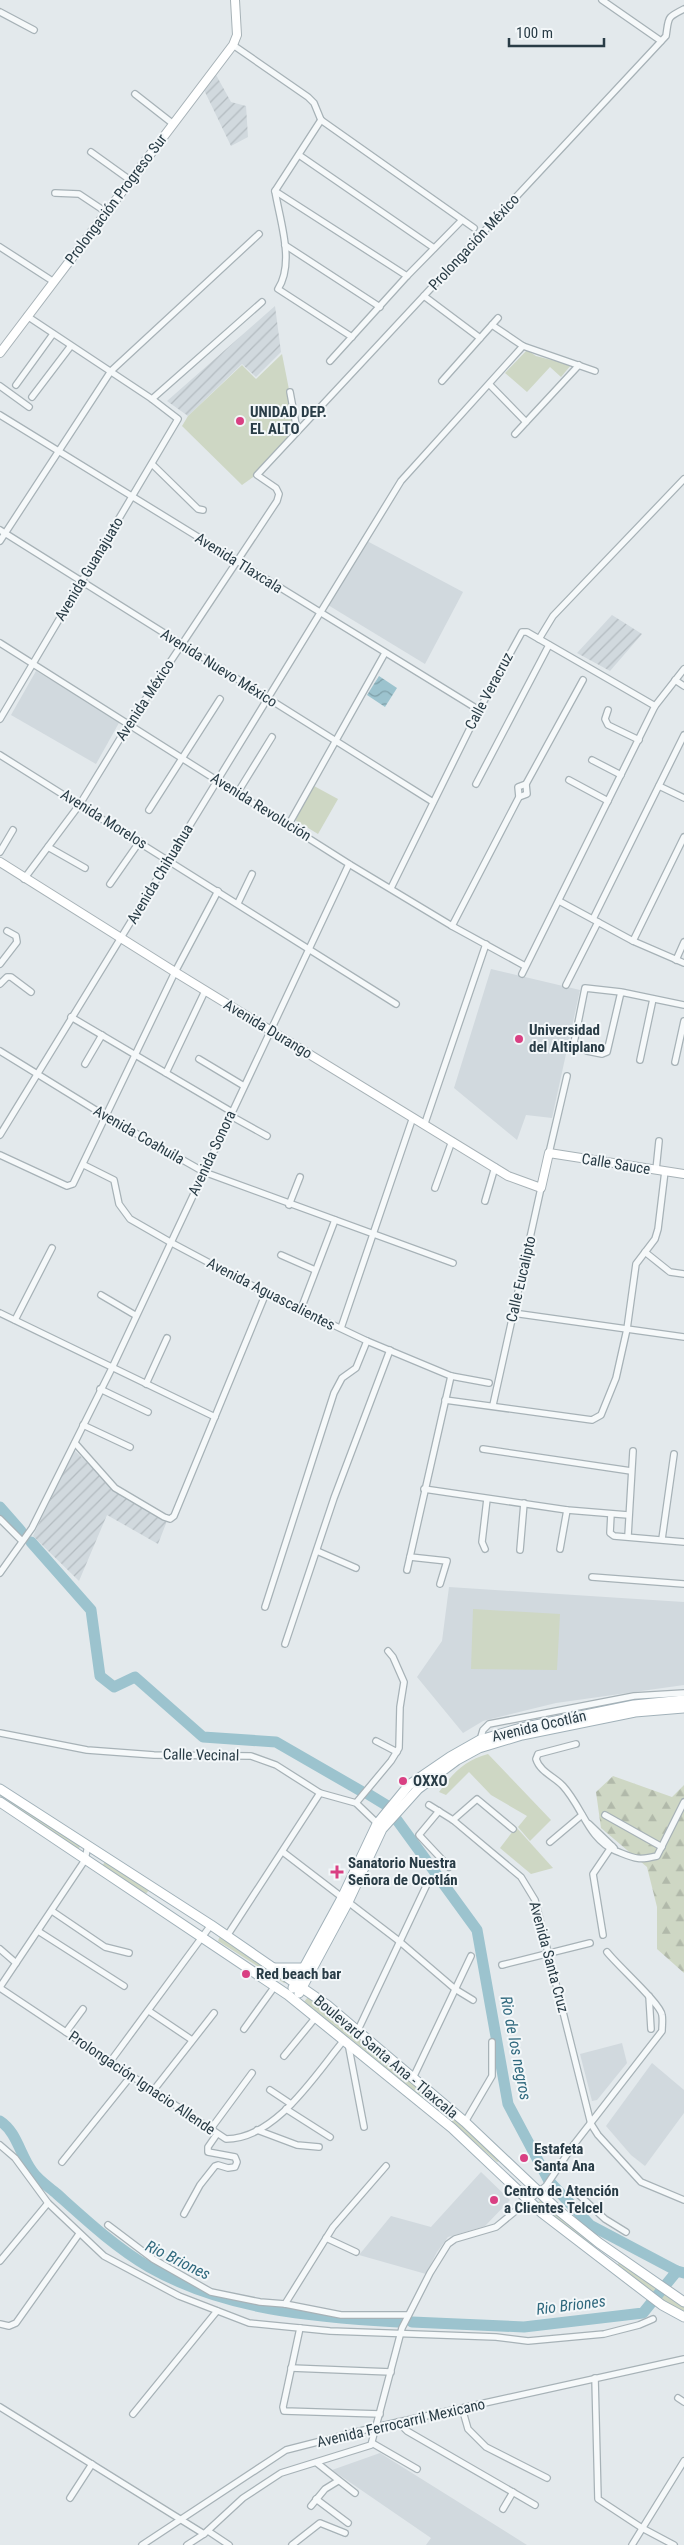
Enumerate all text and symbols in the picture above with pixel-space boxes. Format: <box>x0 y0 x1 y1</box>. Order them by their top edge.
scale bar <box>509 15 604 47</box>
text: 100 m <box>516 24 553 42</box>
street label: Prolongación Progreso Sur <box>61 130 171 268</box>
street label: Prolongación México <box>425 190 523 294</box>
place label: UNIDAD DEP. EL ALTO <box>250 403 327 438</box>
marker: UNIDAD DEP. EL ALTO <box>234 415 246 427</box>
street label: Avenida Guanajuato <box>51 514 127 624</box>
street label: Avenida Tlaxcala <box>192 529 286 597</box>
street label: Avenida Nuevo México <box>157 625 281 711</box>
street label: Calle Veracruz <box>461 649 517 733</box>
street label: Avenida México <box>112 656 178 744</box>
street label: Avenida Revolución <box>207 769 315 845</box>
street label: Avenida Morelos <box>57 785 151 853</box>
street label: Avenida Chihuahua <box>123 821 197 927</box>
street label: Avenida Durango <box>221 996 315 1062</box>
place label: Universidad del Altiplano <box>529 1021 605 1056</box>
marker: Universidad del Altiplano <box>513 1033 525 1045</box>
street label: Avenida Coahuila <box>90 1102 188 1168</box>
street label: Avenida Sonora <box>184 1108 240 1198</box>
street label: Calle Sauce <box>580 1150 652 1178</box>
street label: Calle Eucalipto <box>502 1234 540 1324</box>
street label: Avenida Aguascalientes <box>204 1254 338 1334</box>
street label: Avenida Ocotlán <box>490 1706 588 1746</box>
street label: Calle Vecinal <box>163 1745 239 1765</box>
place label: OXXO <box>413 1772 448 1790</box>
marker: OXXO <box>397 1775 409 1787</box>
place label: Sanatorio Nuestra Señora de Ocotlán <box>348 1854 458 1889</box>
marker: Sanatorio Nuestra Señora de Ocotlán <box>330 1865 344 1879</box>
street label: Avenida Santa Cruz <box>525 1899 573 2015</box>
place label: Red beach bar <box>256 1965 341 1983</box>
marker: Red beach bar <box>240 1968 252 1980</box>
street label: Boulevard Santa Ana - Tlaxcala <box>310 1991 462 2123</box>
water label: Rio de los negros <box>497 1994 535 2102</box>
street label: Prolongación Ignacio Allende <box>65 2027 219 2139</box>
place label: Estafeta Santa Ana <box>534 2140 595 2175</box>
marker: Estafeta Santa Ana <box>518 2152 530 2164</box>
place label: Centro de Atención a Clientes Telcel <box>504 2182 619 2217</box>
marker: Centro de Atención a Clientes Telcel <box>488 2194 500 2206</box>
water label: Rio Briones <box>143 2236 213 2284</box>
water label: Rio Briones <box>535 2291 607 2319</box>
street label: Avenida Ferrocarril Mexicano <box>315 2395 487 2451</box>

